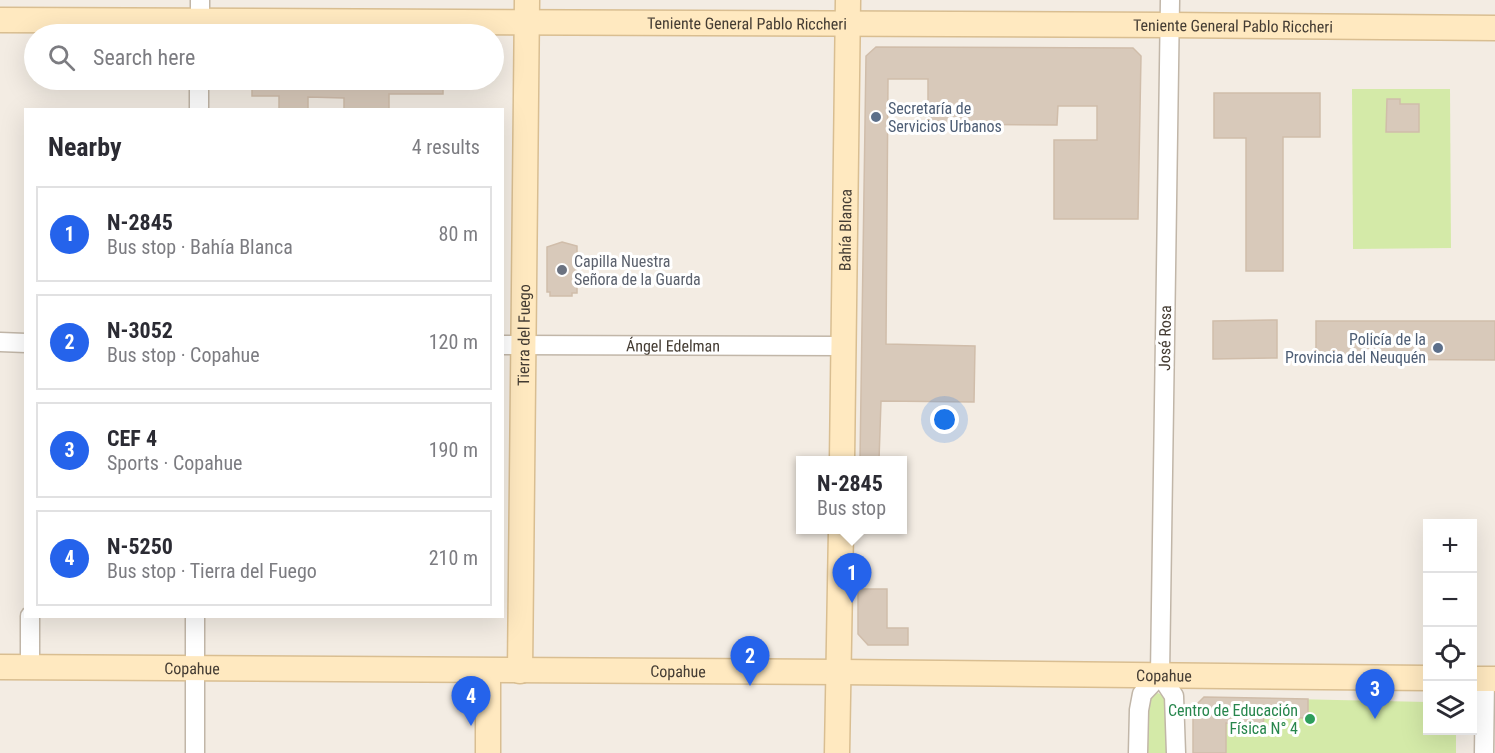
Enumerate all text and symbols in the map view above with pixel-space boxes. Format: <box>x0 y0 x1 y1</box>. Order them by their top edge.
street label: Teniente General Pablo Riccheri <box>647 13 847 33</box>
street label: Teniente General Pablo Riccheri <box>1133 15 1333 36</box>
search box <box>24 24 504 90</box>
icon: search <box>45 41 78 74</box>
text: Search here <box>93 45 195 70</box>
place label: Secretaría de Servicios Urbanos <box>888 99 1002 136</box>
marker: Secretaría de Servicios Urbanos <box>869 110 883 124</box>
text: Nearby <box>48 132 122 162</box>
text: 4 results <box>412 135 480 159</box>
street label: Bahía Blanca <box>835 189 855 271</box>
text: N-2845 <box>107 210 173 235</box>
text: 1 <box>64 222 75 246</box>
text: 80 m <box>439 222 478 246</box>
text: Bus stop · Bahía Blanca <box>107 235 293 259</box>
place label: Capilla Nuestra Señora de la Guarda <box>574 252 701 289</box>
marker: Capilla Nuestra Señora de la Guarda <box>555 263 569 277</box>
street label: Tierra del Fuego <box>513 284 534 386</box>
street label: José Rosa <box>1155 305 1175 371</box>
text: N-3052 <box>107 318 173 343</box>
text: 2 <box>64 330 75 354</box>
text: 120 m <box>429 330 478 354</box>
place label: Policía de la Provincia del Neuquén <box>1285 330 1426 367</box>
street label: Ángel Edelman <box>626 336 720 355</box>
marker: Policía de la Provincia del Neuquén <box>1431 341 1445 355</box>
text: Bus stop · Copahue <box>107 343 260 367</box>
your location <box>930 405 959 434</box>
text: CEF 4 <box>107 426 157 451</box>
text: 3 <box>64 438 75 462</box>
text: 190 m <box>429 438 478 462</box>
text: Sports · Copahue <box>107 451 242 475</box>
popup <box>796 456 907 534</box>
text: N-2845 <box>817 471 883 496</box>
text: Bus stop <box>817 496 886 520</box>
map controls <box>1423 519 1477 735</box>
button: + <box>1423 519 1477 573</box>
text: N-5250 <box>107 534 173 559</box>
text: 4 <box>64 546 75 570</box>
text: 210 m <box>429 546 478 570</box>
pin: 1 <box>832 554 872 603</box>
text: Bus stop · Tierra del Fuego <box>107 559 317 583</box>
button: − <box>1423 573 1477 627</box>
button: locate <box>1423 627 1477 681</box>
pin: 2 <box>730 636 770 686</box>
street label: Copahue <box>164 658 220 678</box>
street label: Copahue <box>650 661 706 681</box>
street label: Copahue <box>1136 666 1192 685</box>
pin: 3 <box>1356 670 1394 719</box>
pin: 4 <box>452 676 490 726</box>
button: layers <box>1423 681 1477 735</box>
place label: Centro de Educación Física N° 4 <box>1168 701 1298 738</box>
marker: Centro de Educación Física N° 4 <box>1303 712 1317 726</box>

